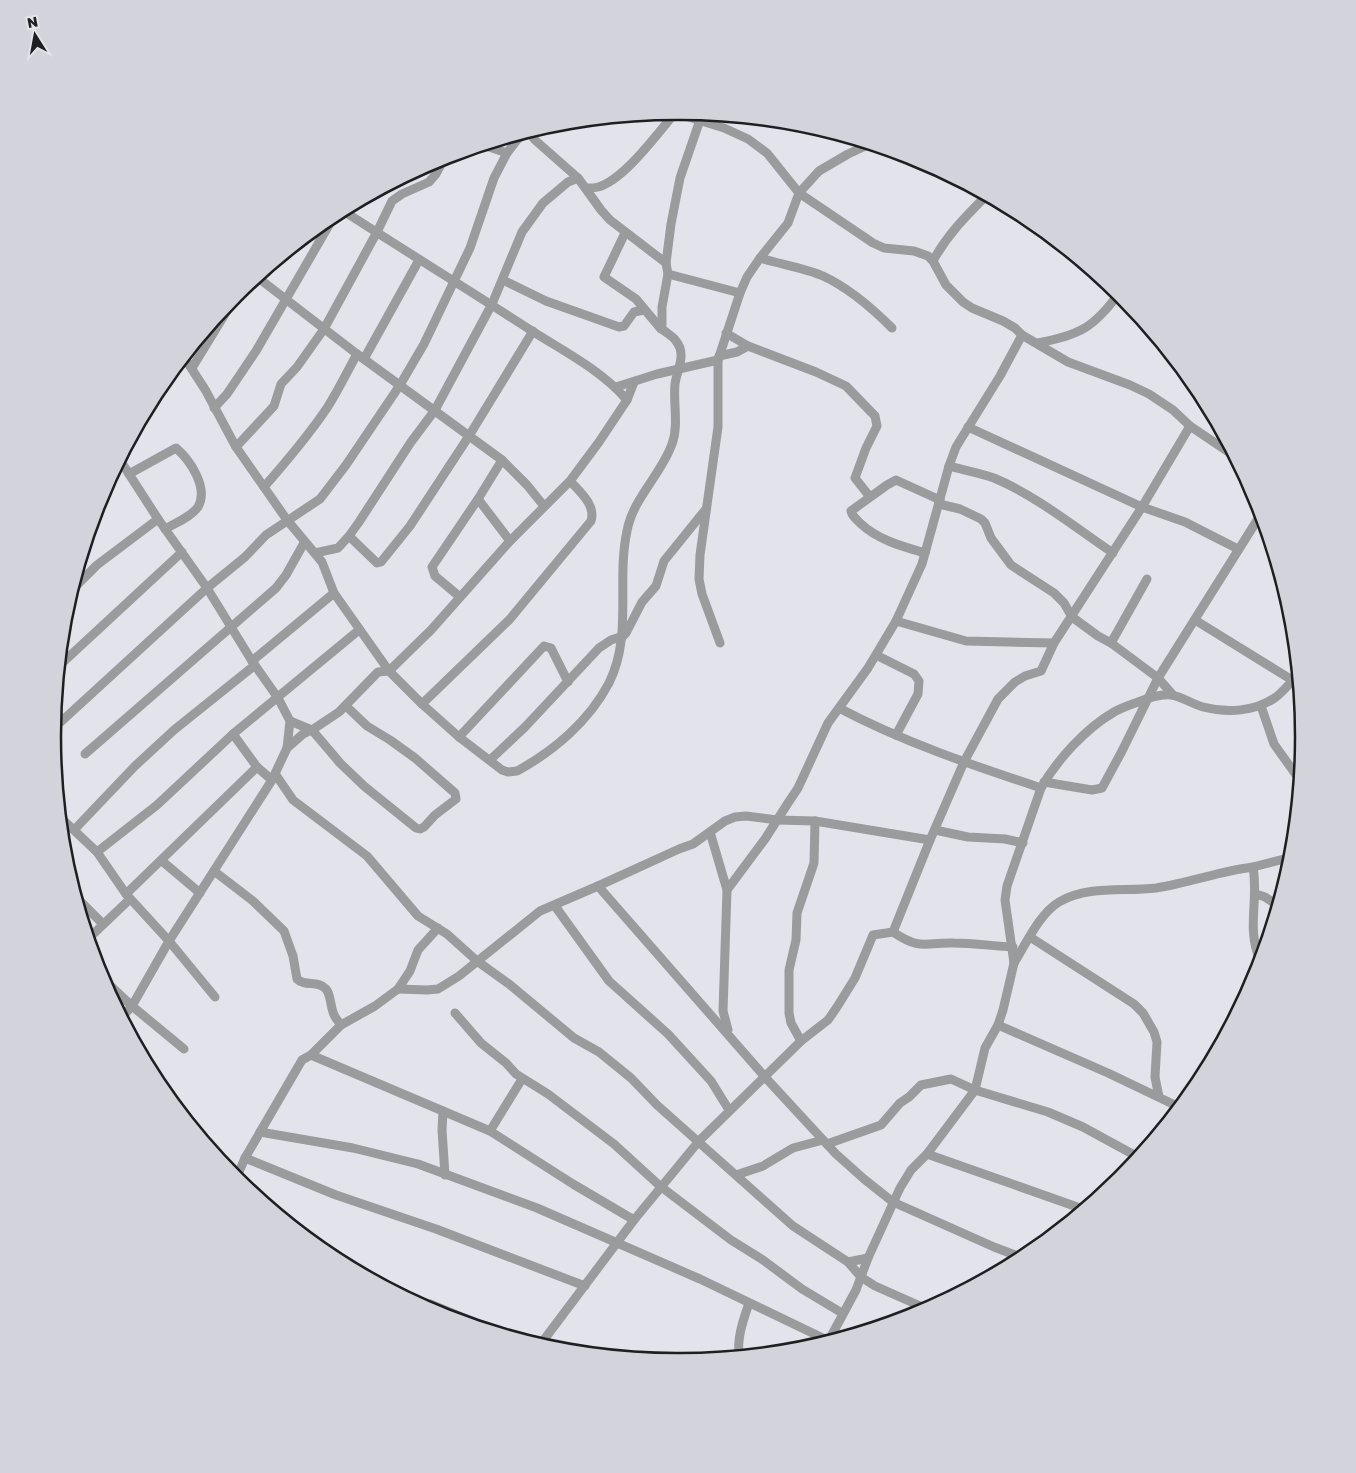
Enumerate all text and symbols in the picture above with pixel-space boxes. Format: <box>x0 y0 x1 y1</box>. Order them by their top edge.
north arrow <box>10 10 60 60</box>
text: N <box>26 12 39 31</box>

